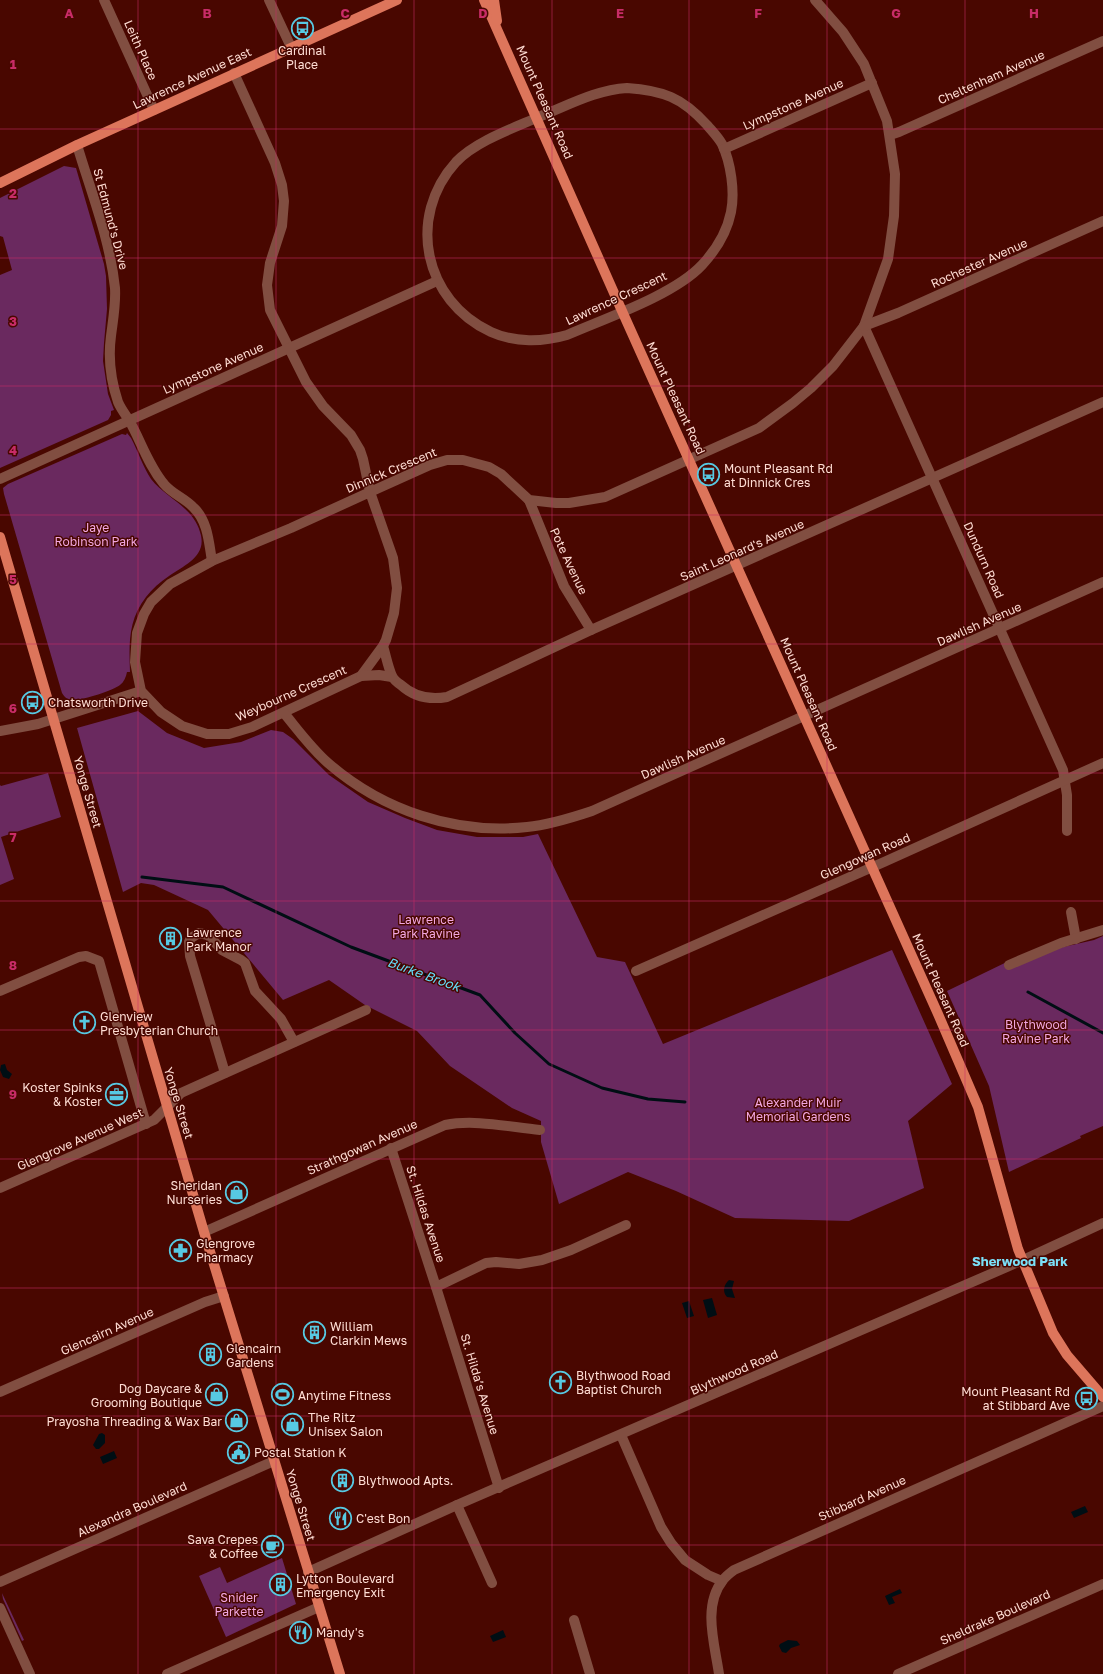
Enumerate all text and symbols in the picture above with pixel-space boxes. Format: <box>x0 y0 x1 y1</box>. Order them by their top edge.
text: A <box>64 5 74 21</box>
text: B <box>202 5 212 21</box>
text: C <box>340 5 350 21</box>
text: D <box>478 5 488 21</box>
text: E <box>616 5 624 21</box>
text: F <box>754 5 762 21</box>
text: G <box>891 5 901 21</box>
text: H <box>1029 5 1039 21</box>
bus stop icon: Cardinal Place <box>289 16 315 42</box>
street label: Leith Place <box>121 18 161 82</box>
place label: Cardinal Place <box>278 43 326 72</box>
street label: Mount Pleasant Road <box>513 43 577 161</box>
street label: Lawrence Avenue East <box>130 44 254 112</box>
street label: Cheltenham Avenue <box>935 47 1047 107</box>
text: 1 <box>10 56 17 72</box>
street label: Lympstone Avenue <box>740 75 846 133</box>
street label: St Edmund's Drive <box>90 167 132 271</box>
text: 2 <box>9 185 17 201</box>
street label: Rochester Avenue <box>928 235 1030 291</box>
street label: Lawrence Crescent <box>563 268 669 328</box>
text: 3 <box>9 313 17 329</box>
street label: Lympstone Avenue <box>160 339 266 397</box>
street label: Mount Pleasant Road <box>643 339 709 457</box>
text: 4 <box>9 442 17 458</box>
street label: Dinnick Crescent <box>343 444 439 496</box>
place label: Mount Pleasant Rd at Dinnick Cres <box>724 461 833 490</box>
bus stop icon: Mount Pleasant Rd at Dinnick Cres <box>695 462 721 488</box>
street label: Saint Leonard's Avenue <box>678 516 806 584</box>
street label: Dundurn Road <box>960 519 1008 601</box>
park label: Jaye Robinson Park <box>54 520 138 549</box>
street label: Pote Avenue <box>547 525 591 597</box>
text: 5 <box>9 571 17 587</box>
street label: Dawlish Avenue <box>934 599 1024 649</box>
street label: Mount Pleasant Road <box>777 635 841 753</box>
street label: Weybourne Crescent <box>233 662 349 724</box>
bus stop icon: Chatsworth Drive <box>20 689 46 715</box>
place label: Chatsworth Drive <box>48 695 148 710</box>
text: 6 <box>9 700 17 716</box>
street label: Dawlish Avenue <box>638 732 728 782</box>
street label: Yonge Street <box>71 754 105 830</box>
text: 7 <box>9 829 17 845</box>
street label: Glengowan Road <box>818 829 912 883</box>
park label: Lawrence Park Ravine <box>392 912 460 941</box>
place label: Lawrence Park Manor <box>186 925 252 954</box>
building icon: Lawrence Park Manor <box>158 926 184 952</box>
street label: Mount Pleasant Road <box>909 931 973 1049</box>
water label: Burke Brook <box>385 953 464 995</box>
text: 8 <box>9 957 17 973</box>
place label: Glenview Presbyterian Church <box>100 1009 218 1038</box>
church icon: Glenview Presbyterian Church <box>71 1010 97 1036</box>
park label: Blythwood Ravine Park <box>1002 1017 1070 1046</box>
street label: Yonge Street <box>161 1065 197 1141</box>
place label: Koster Spinks & Koster <box>22 1080 102 1109</box>
office icon: Koster Spinks & Koster <box>104 1081 130 1107</box>
text: 9 <box>9 1086 17 1102</box>
park label: Alexander Muir Memorial Gardens <box>746 1095 850 1124</box>
street label: Glengrove Avenue West <box>15 1104 146 1174</box>
street label: Strathgowan Avenue <box>305 1116 419 1178</box>
street label: St. Hildas Avenue <box>403 1164 449 1264</box>
place label: Sheridan Nurseries <box>166 1178 222 1207</box>
shop icon: Sheridan Nurseries <box>224 1179 250 1205</box>
place label: Glengrove Pharmacy <box>196 1236 255 1265</box>
pharmacy icon: Glengrove Pharmacy <box>167 1237 193 1263</box>
district label: Sherwood Park <box>972 1253 1068 1269</box>
street label: Glencairn Avenue <box>58 1304 156 1358</box>
place label: William Clarkin Mews <box>330 1319 407 1348</box>
building icon: William Clarkin Mews <box>302 1320 328 1346</box>
street label: St. Hilda’s Avenue <box>458 1332 502 1436</box>
place label: Glencairn Gardens <box>226 1341 281 1370</box>
building icon: Glencairn Gardens <box>197 1342 223 1368</box>
street label: Blythwood Road <box>688 1346 780 1398</box>
place label: Blythwood Road Baptist Church <box>576 1368 671 1397</box>
church icon: Blythwood Road Baptist Church <box>548 1369 574 1395</box>
place label: Dog Daycare & Grooming Boutique <box>91 1381 202 1410</box>
shop icon: Dog Daycare & Grooming Boutique <box>204 1382 230 1408</box>
sports icon: Anytime Fitness <box>269 1382 295 1408</box>
place label: Mount Pleasant Rd at Stibbard Ave <box>961 1384 1070 1413</box>
bus stop icon: Mount Pleasant Rd at Stibbard Ave <box>1073 1385 1099 1411</box>
place label: Anytime Fitness <box>298 1388 391 1403</box>
shop icon: Prayosha Threading & Wax Bar <box>224 1408 250 1434</box>
place label: The Ritz Unisex Salon <box>308 1410 383 1439</box>
shop icon: The Ritz Unisex Salon <box>279 1411 305 1437</box>
place label: Prayosha Threading & Wax Bar <box>46 1414 222 1429</box>
public building icon: Postal Station K <box>226 1439 252 1465</box>
place label: Postal Station K <box>254 1445 347 1460</box>
street label: Yonge Street <box>283 1467 319 1543</box>
building icon: Blythwood Apts. <box>329 1467 355 1493</box>
street label: Stibbard Avenue <box>816 1472 908 1524</box>
place label: Blythwood Apts. <box>358 1473 453 1488</box>
street label: Alexandra Boulevard <box>75 1478 189 1540</box>
restaurant icon: C'est Bon <box>327 1505 353 1531</box>
place label: C'est Bon <box>356 1511 410 1526</box>
place label: Sava Crepes & Coffee <box>187 1532 258 1561</box>
cafe icon: Sava Crepes & Coffee <box>260 1533 286 1559</box>
place label: Lytton Boulevard Emergency Exit <box>296 1571 394 1600</box>
building icon: Lytton Boulevard Emergency Exit <box>267 1572 293 1598</box>
street label: Sheldrake Boulevard <box>938 1586 1052 1648</box>
park label: Snider Parkette <box>214 1590 264 1619</box>
restaurant icon: Mandy's <box>288 1619 314 1645</box>
place label: Mandy's <box>316 1625 364 1640</box>

